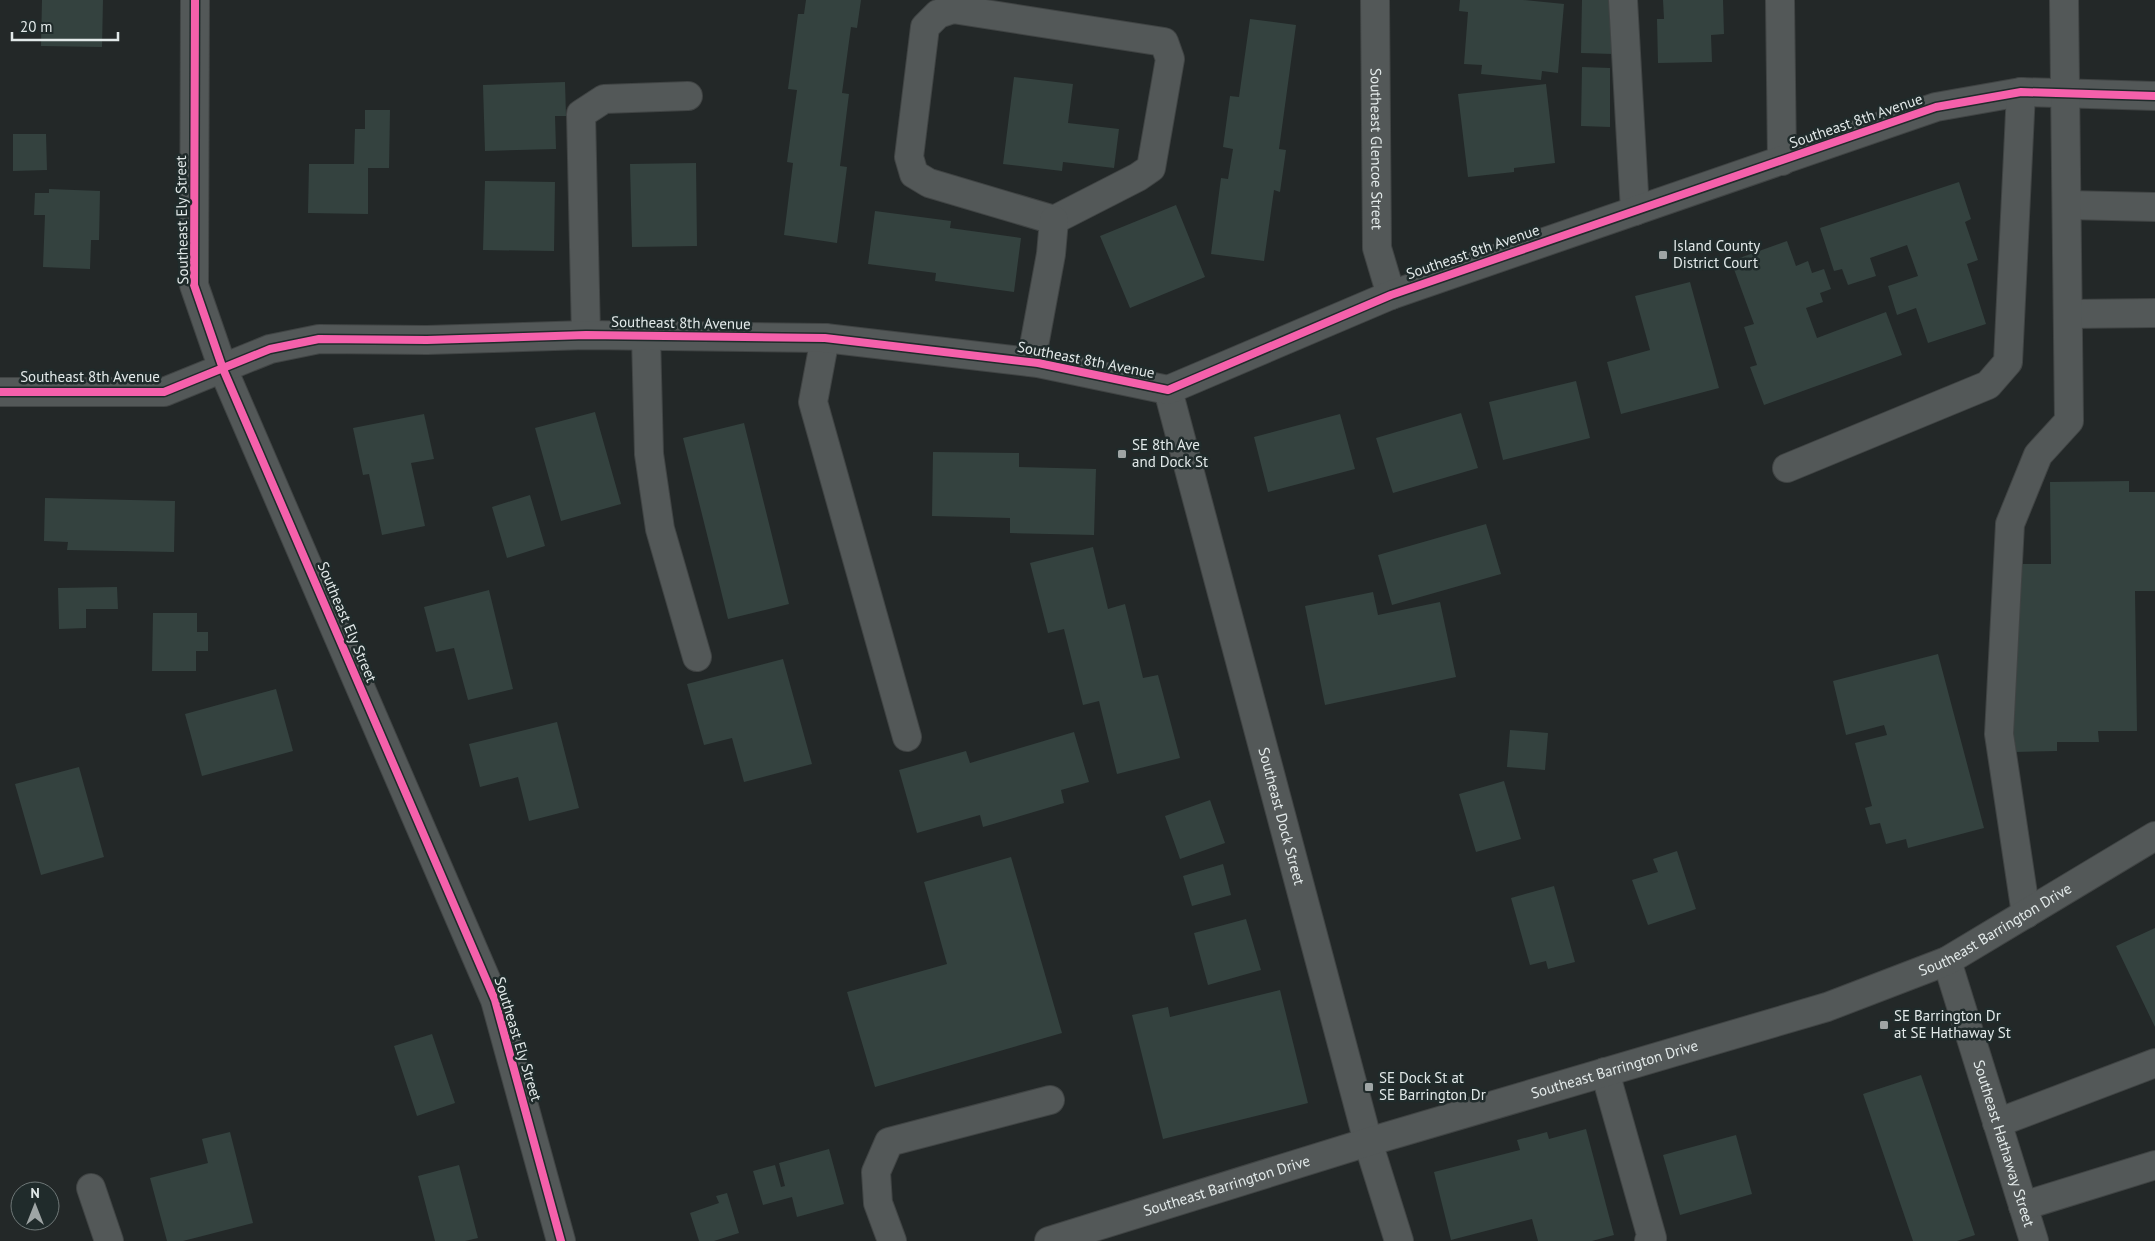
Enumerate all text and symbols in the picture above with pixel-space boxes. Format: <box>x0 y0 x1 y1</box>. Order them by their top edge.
scale bar <box>12 10 119 42</box>
text: 20 m <box>20 17 53 36</box>
street label: Southeast Glencoe Street <box>1367 68 1387 230</box>
street label: Southeast 8th Avenue <box>1787 89 1925 152</box>
street label: Southeast Ely Street <box>171 155 192 285</box>
street label: Southeast 8th Avenue <box>1404 220 1542 283</box>
place label: Island County District Court <box>1673 236 1760 272</box>
marker: Island County District Court <box>1657 249 1669 261</box>
street label: Southeast 8th Avenue <box>611 312 751 333</box>
street label: Southeast 8th Avenue <box>1016 337 1156 382</box>
street label: Southeast 8th Avenue <box>20 367 160 386</box>
place label: SE 8th Ave and Dock St <box>1132 435 1208 471</box>
marker: SE 8th Ave and Dock St <box>1116 448 1128 460</box>
street label: Southeast Ely Street <box>314 559 381 685</box>
street label: Southeast Dock Street <box>1254 745 1309 887</box>
street label: Southeast Barrington Drive <box>1916 878 2075 980</box>
street label: Southeast Ely Street <box>491 974 546 1103</box>
place label: SE Barrington Dr at SE Hathaway St <box>1894 1006 2011 1042</box>
marker: SE Barrington Dr at SE Hathaway St <box>1878 1019 1890 1031</box>
street label: Southeast Barrington Drive <box>1528 1035 1700 1103</box>
street label: Southeast Hathaway Street <box>1969 1058 2039 1229</box>
place label: SE Dock St at SE Barrington Dr <box>1379 1068 1486 1104</box>
marker: SE Dock St at SE Barrington Dr <box>1363 1081 1375 1093</box>
street label: Southeast Barrington Drive <box>1141 1151 1312 1220</box>
north arrow <box>10 1181 60 1231</box>
text: N <box>30 1184 40 1202</box>

